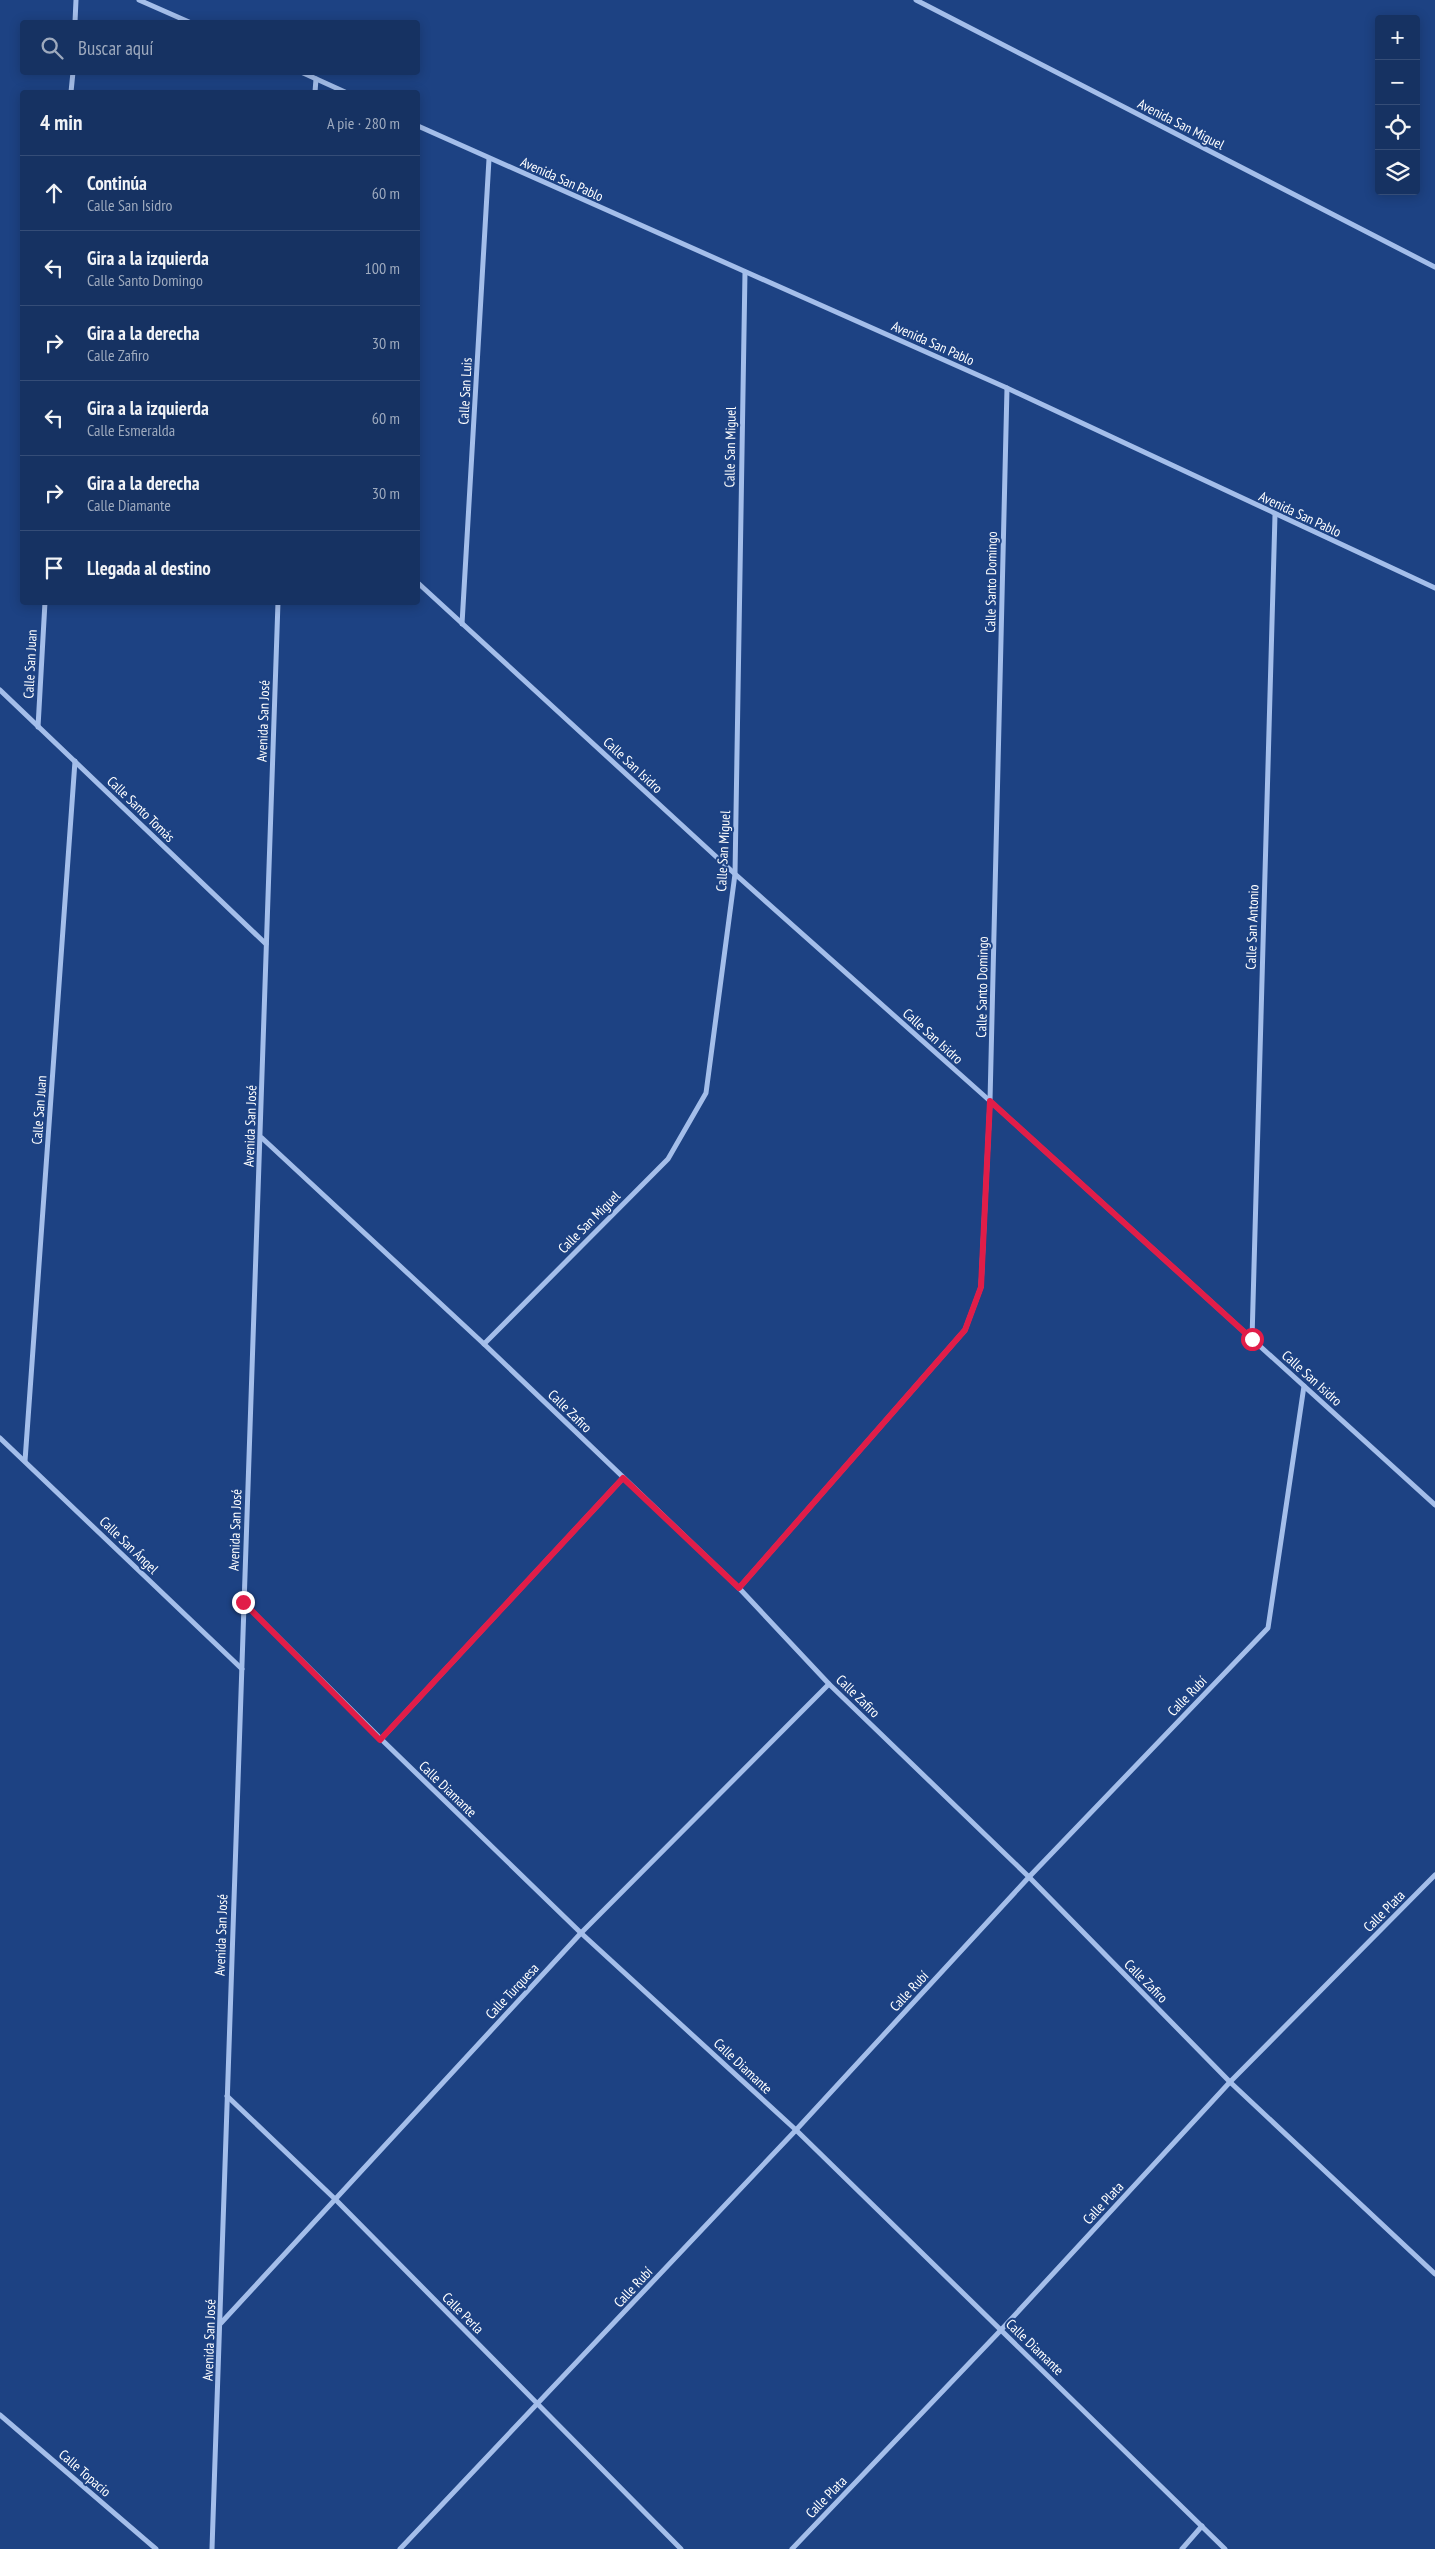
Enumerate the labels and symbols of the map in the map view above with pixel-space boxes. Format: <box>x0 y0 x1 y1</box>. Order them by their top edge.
street label: Avenida San Miguel <box>1135 94 1228 154</box>
street label: Avenida San Pablo <box>518 153 606 205</box>
street label: Avenida San Pablo <box>889 317 977 369</box>
street label: Calle San Luis <box>454 357 476 425</box>
street label: Calle San Miguel <box>720 406 740 488</box>
street label: Avenida San Pablo <box>1256 487 1344 541</box>
street label: Calle Santo Domingo <box>981 531 1001 633</box>
street label: Calle San Juan <box>19 629 41 699</box>
street label: Avenida San José <box>253 680 273 762</box>
street label: Calle San Isidro <box>600 733 666 797</box>
street label: Calle Santo Tomás <box>103 772 179 846</box>
street label: Calle San Miguel <box>712 809 734 892</box>
street label: Calle San Antonio <box>1242 884 1262 970</box>
street label: Calle Santo Domingo <box>972 936 992 1038</box>
street label: Calle San Isidro <box>899 1004 967 1068</box>
street label: Calle San Juan <box>28 1075 50 1145</box>
street label: Avenida San José <box>240 1085 260 1167</box>
street label: Calle San Miguel <box>554 1187 624 1257</box>
route start <box>1241 1328 1264 1351</box>
street label: Calle San Isidro <box>1278 1346 1346 1410</box>
street label: Calle Zafiro <box>544 1386 596 1436</box>
street label: Avenida San José <box>225 1489 245 1571</box>
street label: Calle San Ángel <box>96 1512 163 1578</box>
route end <box>232 1591 255 1614</box>
street label: Calle Zafiro <box>832 1671 884 1721</box>
street label: Calle Rubí <box>1164 1672 1210 1720</box>
street label: Calle Diamante <box>415 1757 481 1821</box>
street label: Calle Plata <box>1359 1886 1409 1936</box>
street label: Avenida San José <box>211 1894 231 1976</box>
street label: Calle Zafiro <box>1120 1955 1172 2007</box>
street label: Calle Turquesa <box>482 1959 542 2023</box>
street label: Calle Rubí <box>886 1967 932 2015</box>
street label: Calle Diamante <box>710 2034 776 2098</box>
street label: Calle Plata <box>1079 2178 1127 2228</box>
street label: Calle Rubí <box>610 2263 656 2311</box>
street label: Calle Perla <box>438 2288 488 2338</box>
street label: Avenida San José <box>199 2299 219 2381</box>
street label: Calle Diamante <box>1002 2315 1068 2379</box>
street label: Calle Topacio <box>55 2445 115 2501</box>
street label: Calle Plata <box>802 2472 850 2522</box>

